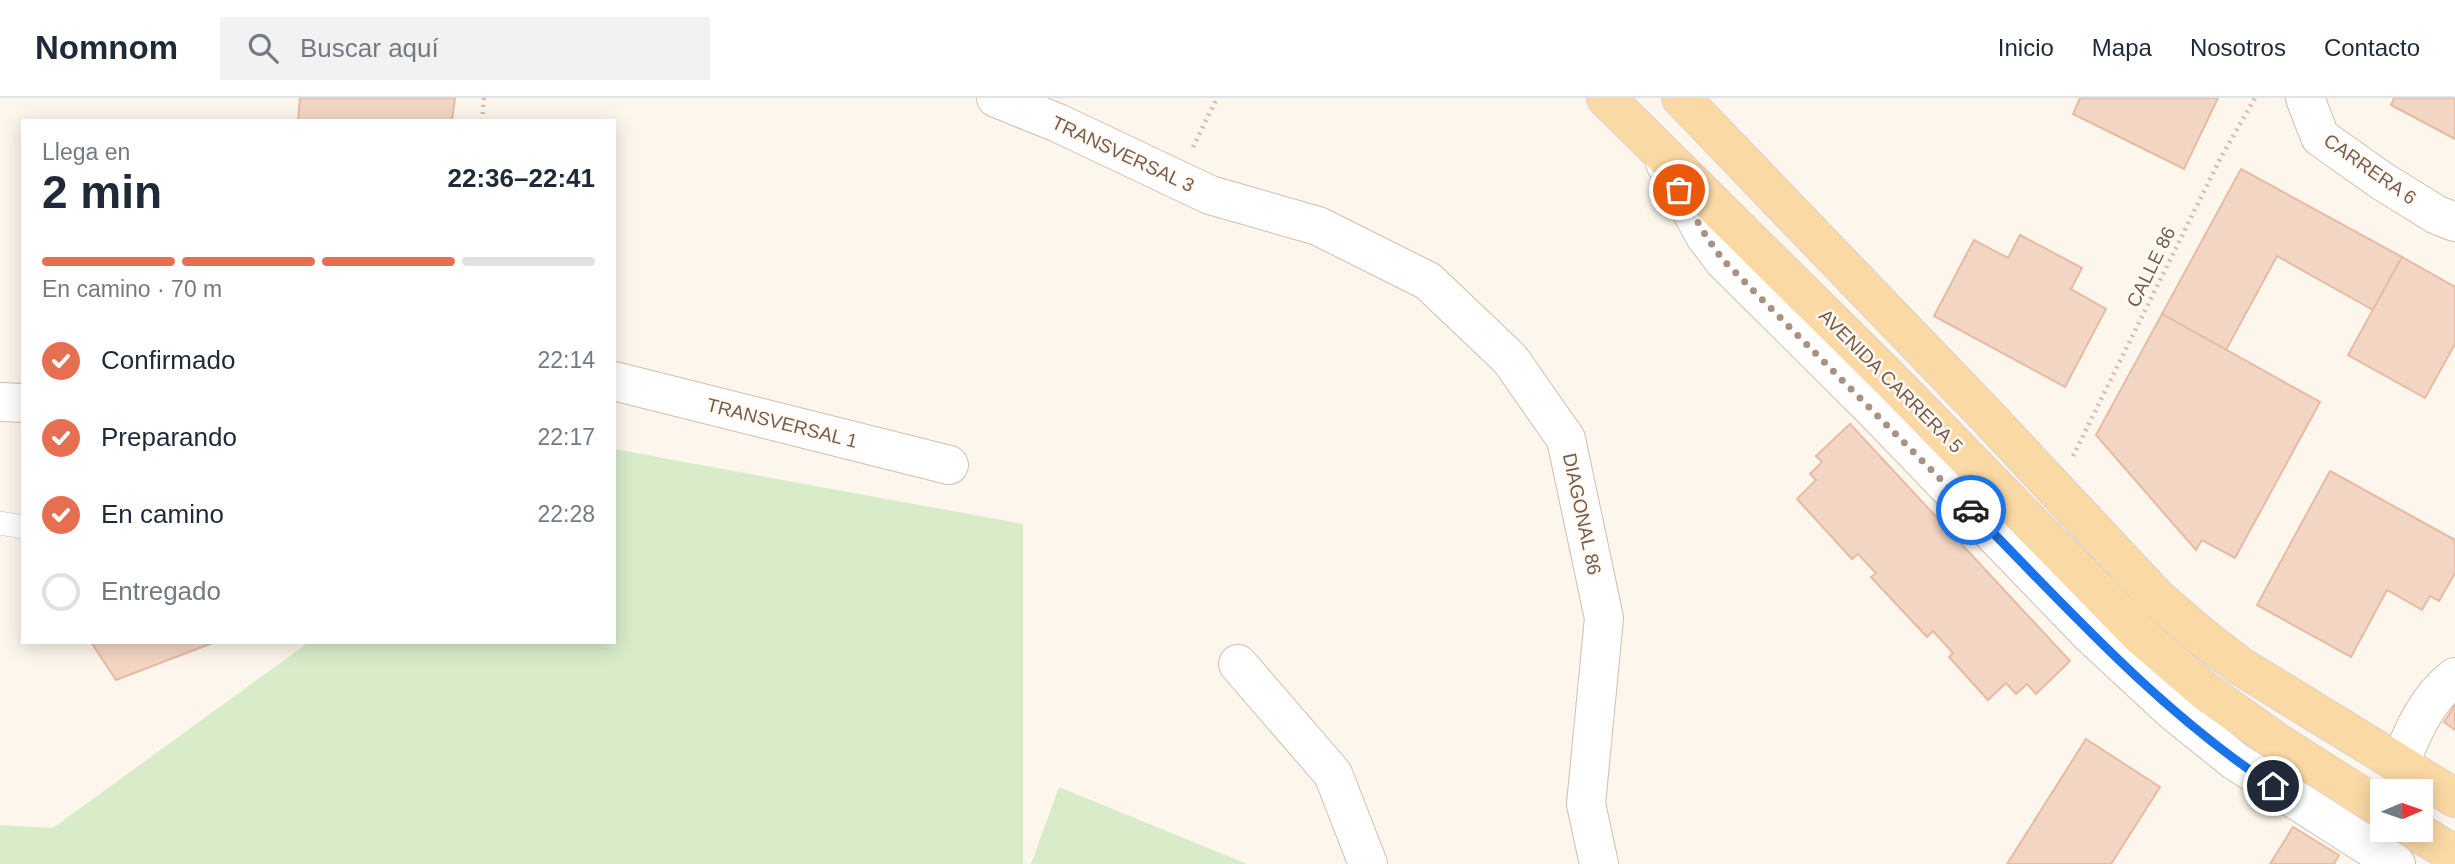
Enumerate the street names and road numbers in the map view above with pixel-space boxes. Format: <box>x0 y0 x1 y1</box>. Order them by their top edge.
street label: TRANSVERSAL 3 <box>1049 112 1197 196</box>
street label: CARRERA 6 <box>2320 130 2420 208</box>
street label: CALLE 86 <box>2123 223 2179 311</box>
street label: AVENIDA CARRERA 5 <box>1815 305 1967 457</box>
street label: TRANSVERSAL 1 <box>704 394 860 452</box>
street label: DIAGONAL 86 <box>1559 451 1605 577</box>

